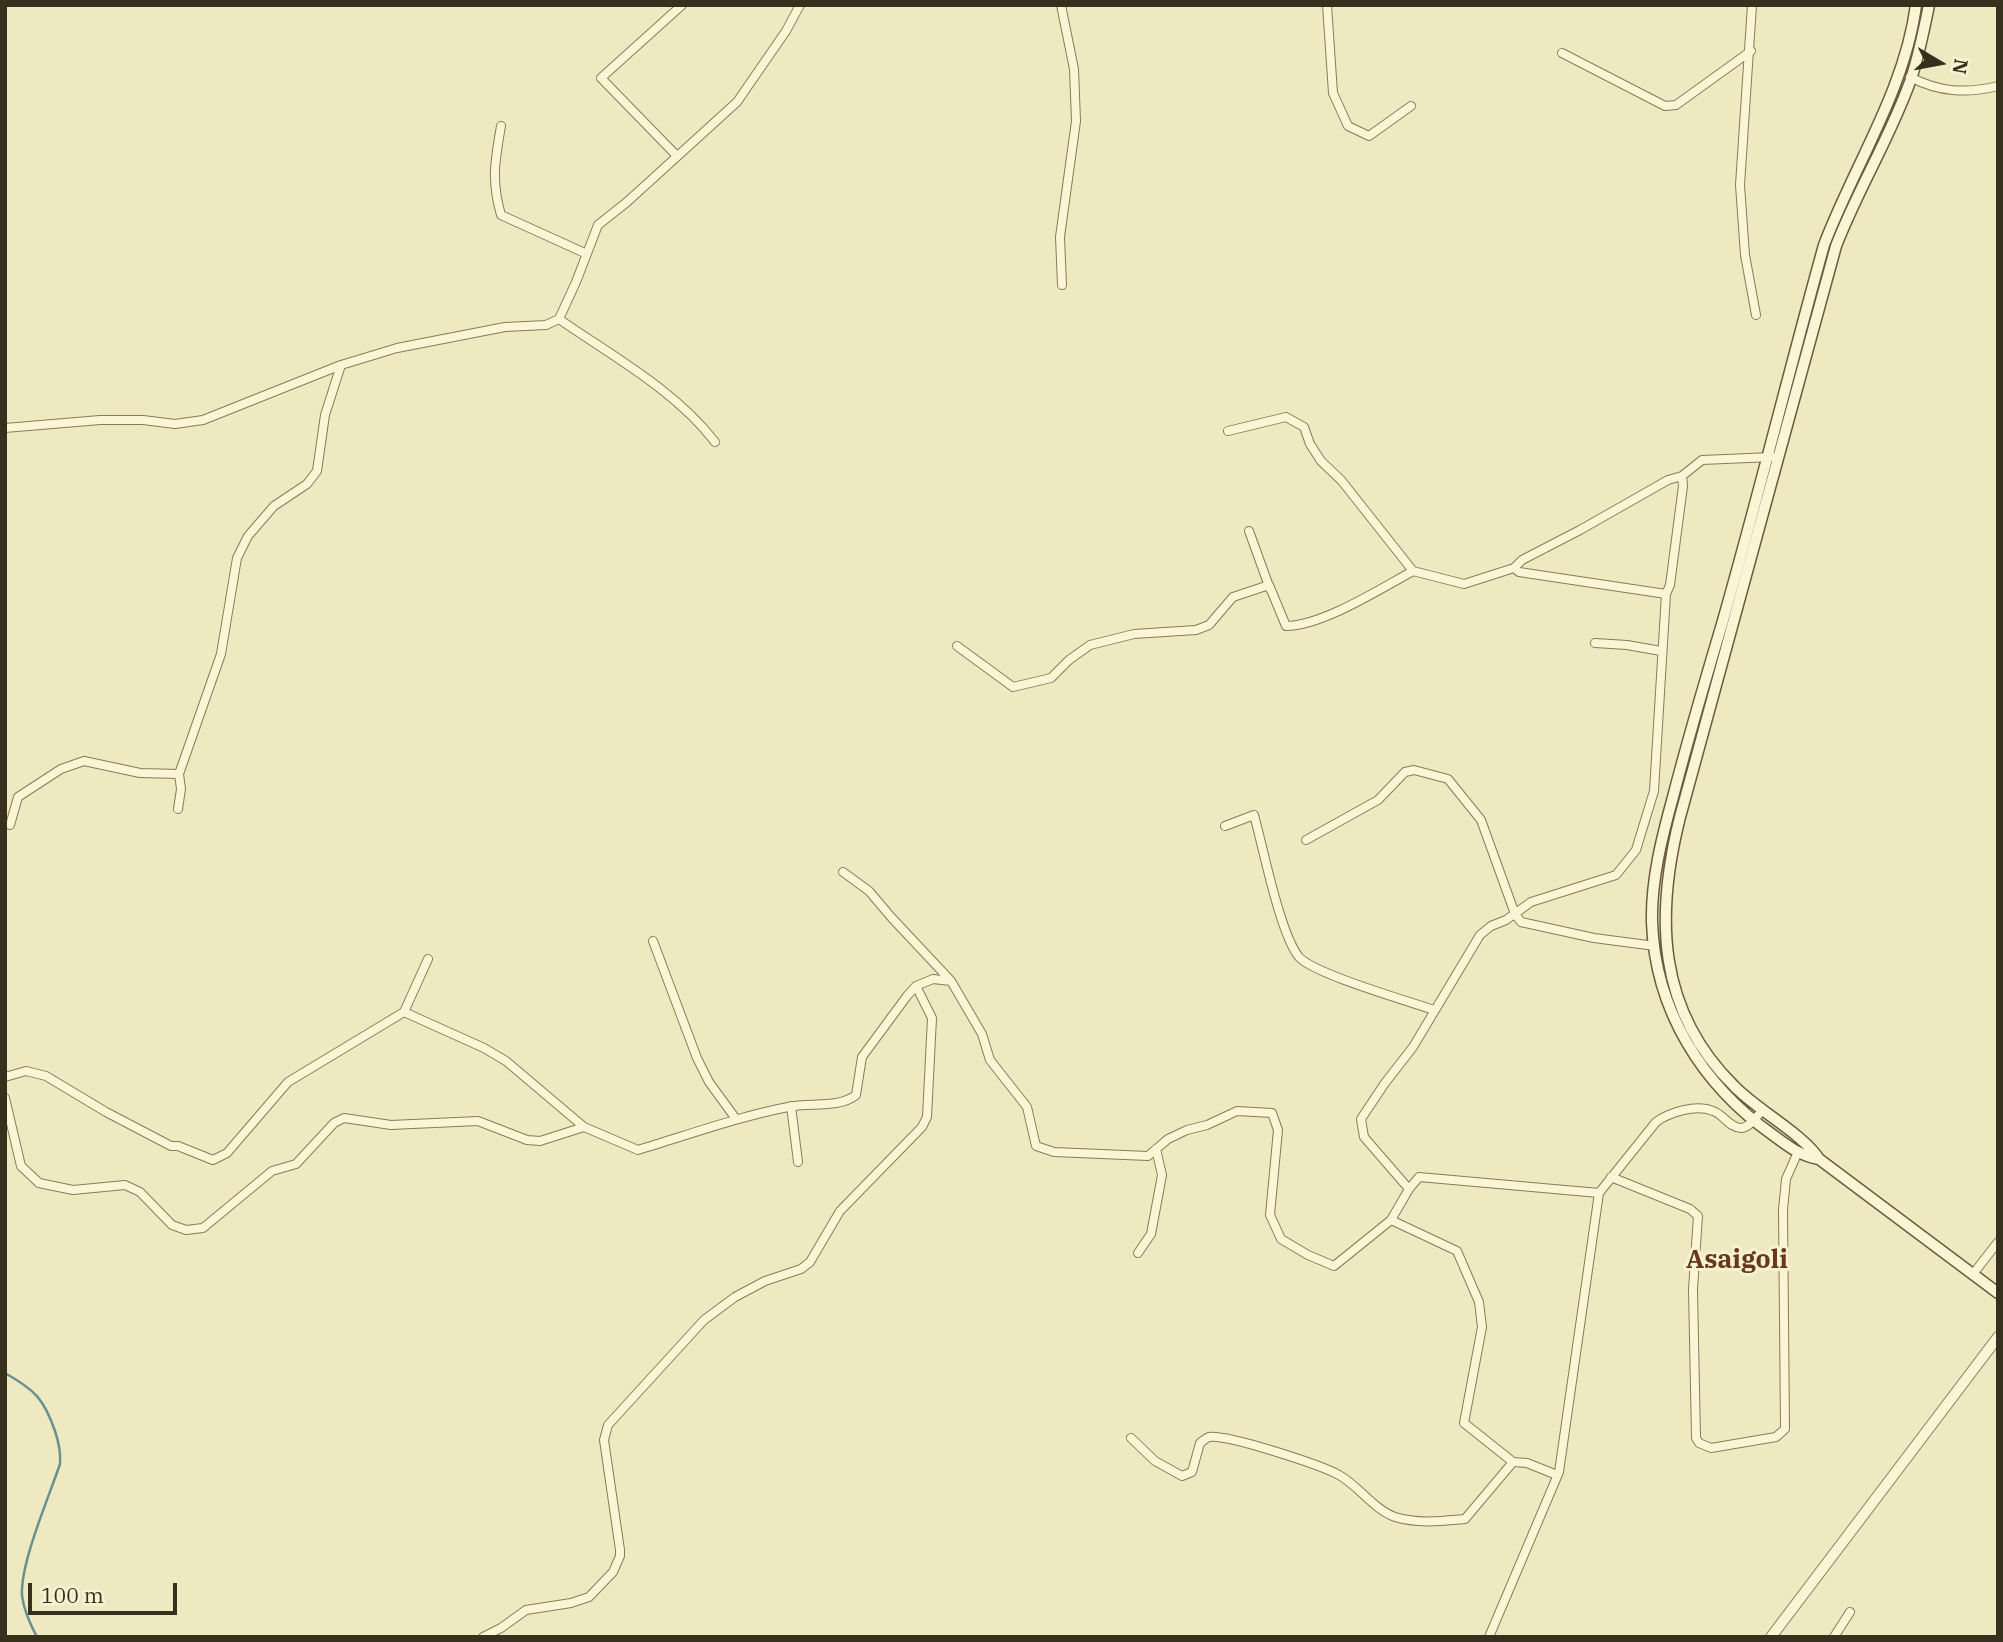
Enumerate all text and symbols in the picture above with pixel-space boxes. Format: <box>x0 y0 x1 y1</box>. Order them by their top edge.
north arrow <box>1905 28 1975 98</box>
text: N <box>1948 57 1974 76</box>
district label: Asaigoli <box>1686 1244 1788 1276</box>
scale bar <box>32 1568 180 1612</box>
text: 100 m <box>41 1581 104 1609</box>

